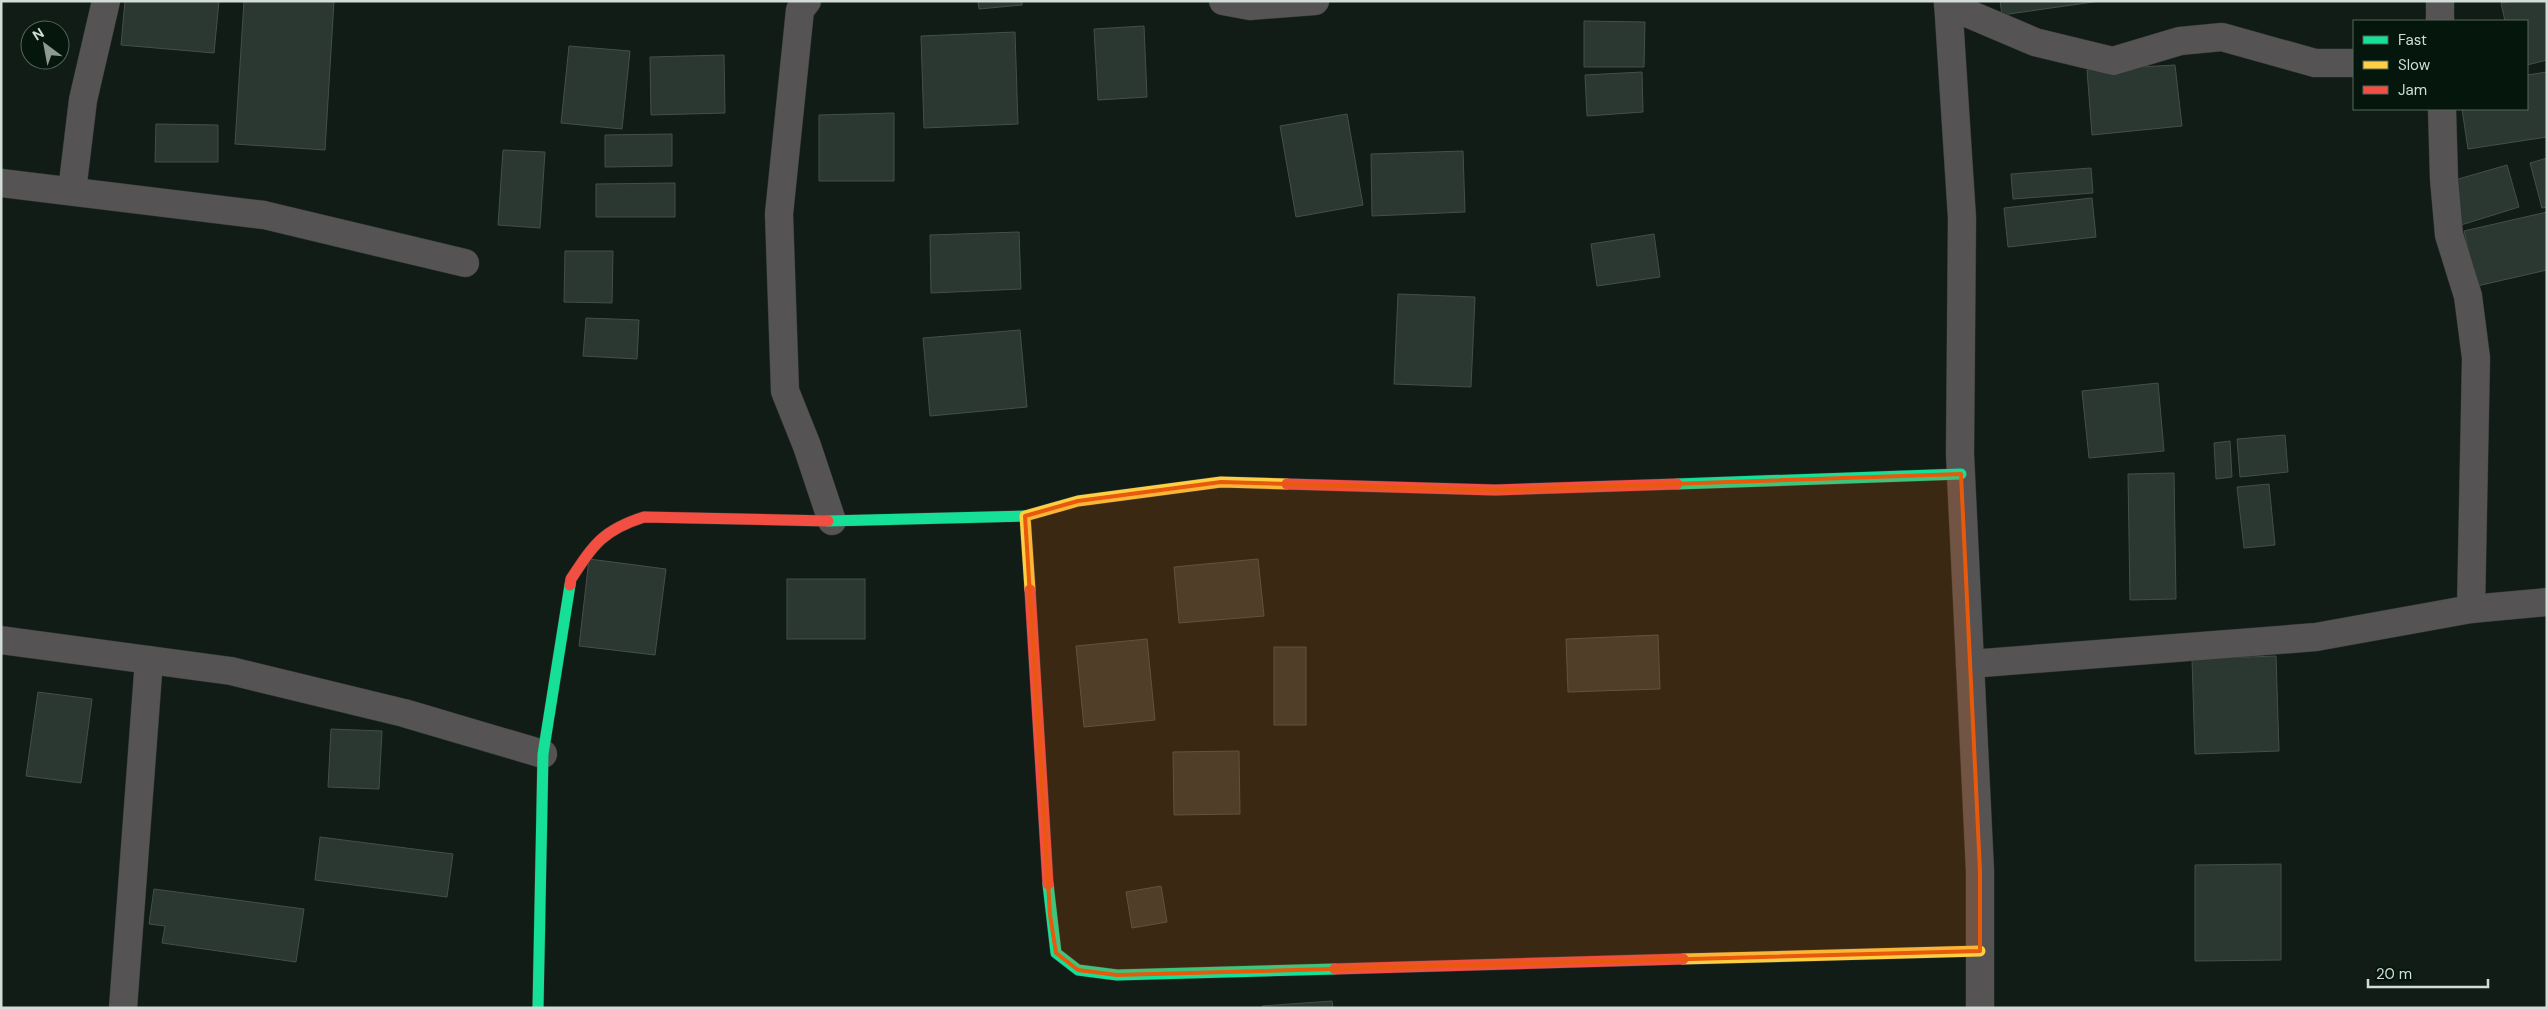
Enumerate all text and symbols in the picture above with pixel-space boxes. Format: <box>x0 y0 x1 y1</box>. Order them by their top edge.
north arrow <box>20 20 70 70</box>
legend <box>2353 20 2528 110</box>
text: N <box>29 24 47 44</box>
text: Fast <box>2398 30 2427 50</box>
text: Slow <box>2398 55 2431 75</box>
text: Jam <box>2398 80 2427 100</box>
scale bar <box>2368 956 2488 988</box>
text: 20 m <box>2376 964 2412 984</box>

